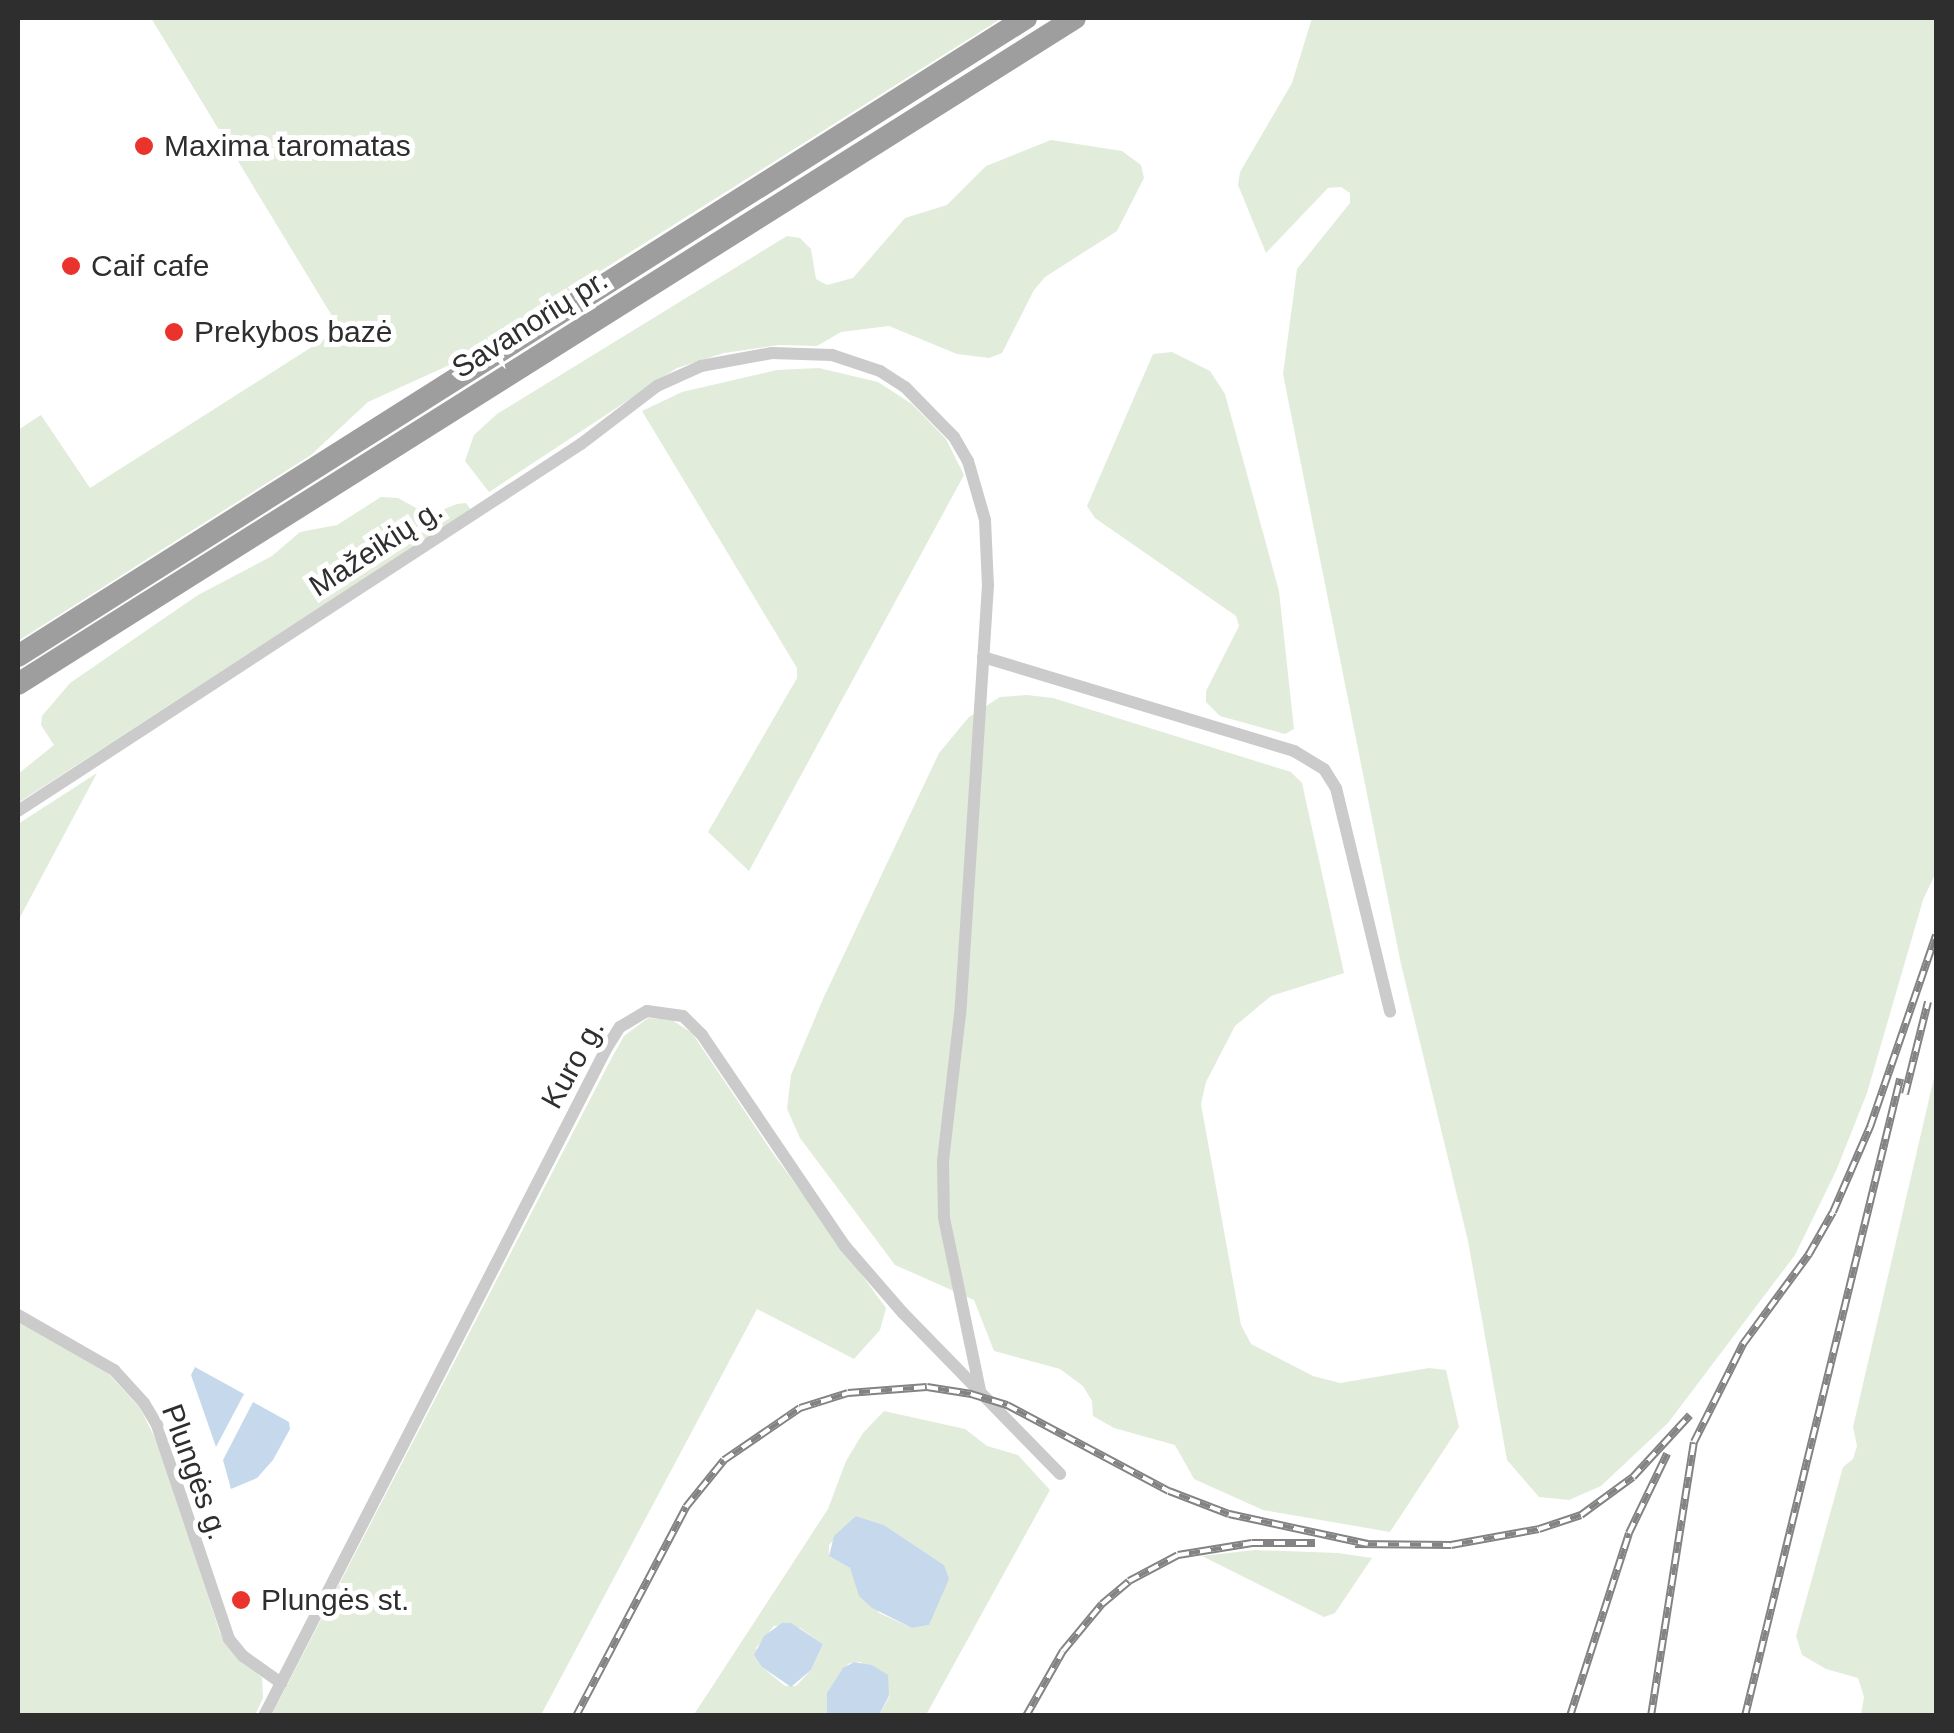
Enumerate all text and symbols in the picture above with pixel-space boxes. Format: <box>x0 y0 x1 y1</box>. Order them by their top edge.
place label: Maxima taromatas <box>164 128 411 164</box>
marker: Maxima taromatas <box>133 135 155 157</box>
place label: Caif cafe <box>91 248 209 284</box>
marker: Caif cafe <box>60 255 82 277</box>
street label: Savanorių pr. <box>446 262 614 386</box>
place label: Prekybos bazė <box>194 314 392 350</box>
marker: Prekybos bazė <box>163 321 185 343</box>
street label: Mažeikių g. <box>303 492 449 604</box>
street label: Kuro g. <box>534 1013 612 1115</box>
street label: Plungės g. <box>154 1399 236 1545</box>
place label: Plungės st. <box>261 1582 409 1618</box>
marker: Plungės st. <box>230 1589 252 1611</box>

